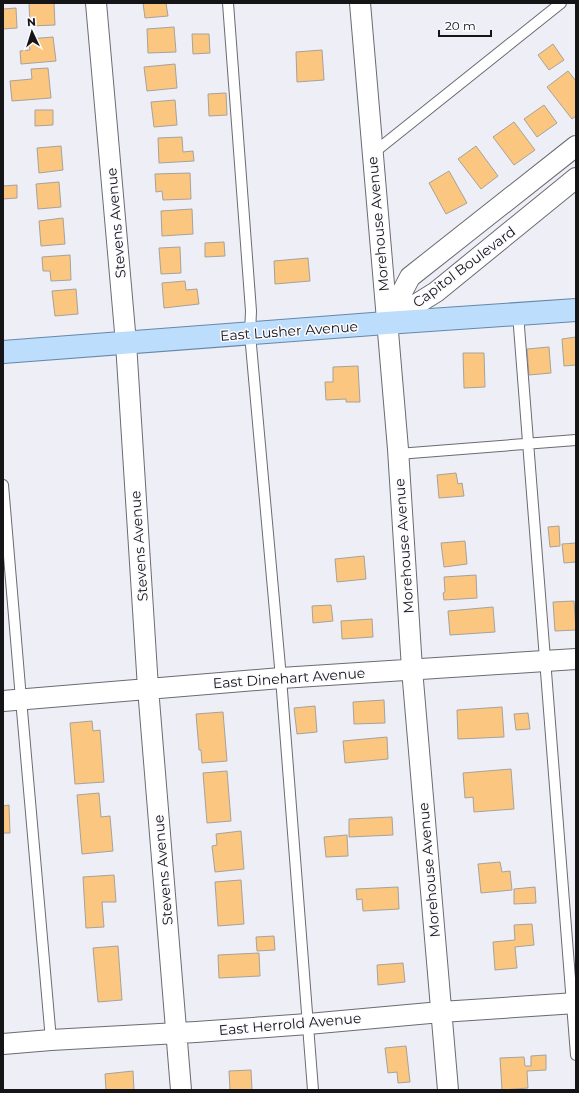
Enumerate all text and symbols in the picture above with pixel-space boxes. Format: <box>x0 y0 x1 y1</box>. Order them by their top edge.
north arrow <box>12 12 52 52</box>
scale bar <box>439 12 491 38</box>
text: N <box>26 15 36 29</box>
text: 20 m <box>445 18 476 33</box>
street label: Morehouse Avenue <box>363 156 393 292</box>
street label: Stevens Avenue <box>102 167 130 279</box>
street label: Capitol Boulevard <box>409 222 519 312</box>
street label: East Lusher Avenue <box>219 317 359 345</box>
street label: Morehouse Avenue <box>390 478 418 614</box>
street label: Stevens Avenue <box>126 490 152 602</box>
street label: East Dinehart Avenue <box>212 664 366 692</box>
street label: Morehouse Avenue <box>414 802 444 938</box>
street label: Stevens Avenue <box>149 814 177 926</box>
street label: East Herrold Avenue <box>218 1009 362 1039</box>

